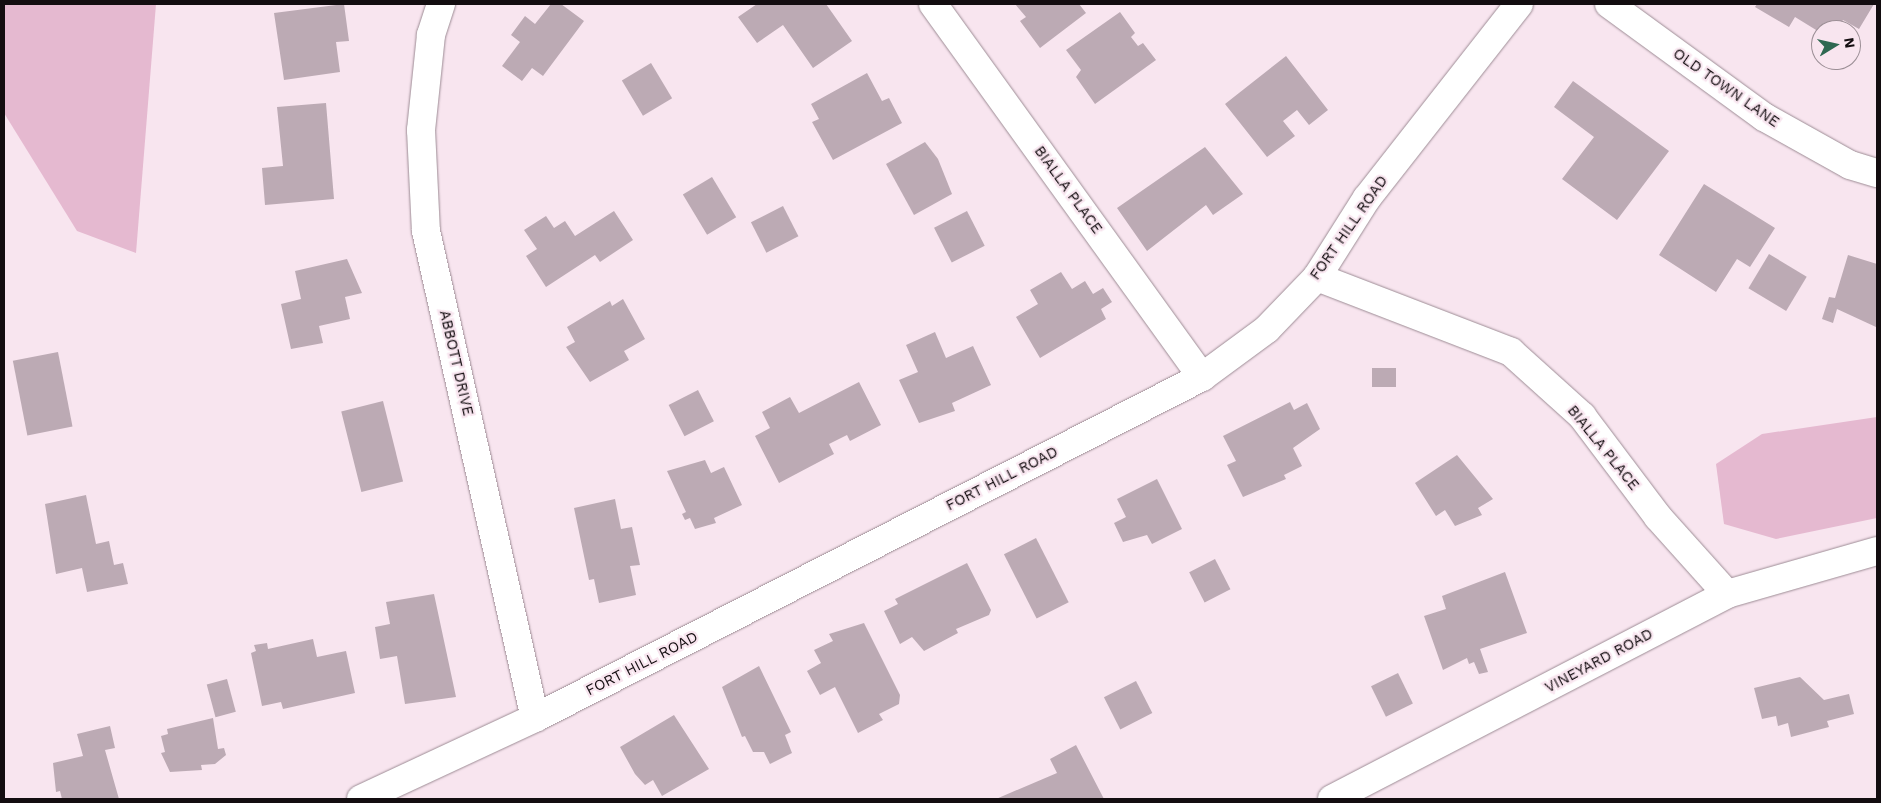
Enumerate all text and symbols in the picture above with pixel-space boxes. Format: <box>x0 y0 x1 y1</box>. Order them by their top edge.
north arrow <box>1811 20 1861 70</box>
text: N <box>1841 36 1859 49</box>
street label: OLD TOWN LANE <box>1669 45 1783 131</box>
street label: BIALLA PLACE <box>1030 142 1106 238</box>
street label: FORT HILL ROAD <box>1306 172 1392 284</box>
street label: ABBOTT DRIVE <box>435 308 477 418</box>
street label: BIALLA PLACE <box>1563 402 1643 494</box>
street label: FORT HILL ROAD <box>943 443 1061 515</box>
street label: VINEYARD ROAD <box>1542 625 1656 697</box>
street label: FORT HILL ROAD <box>583 628 701 700</box>

